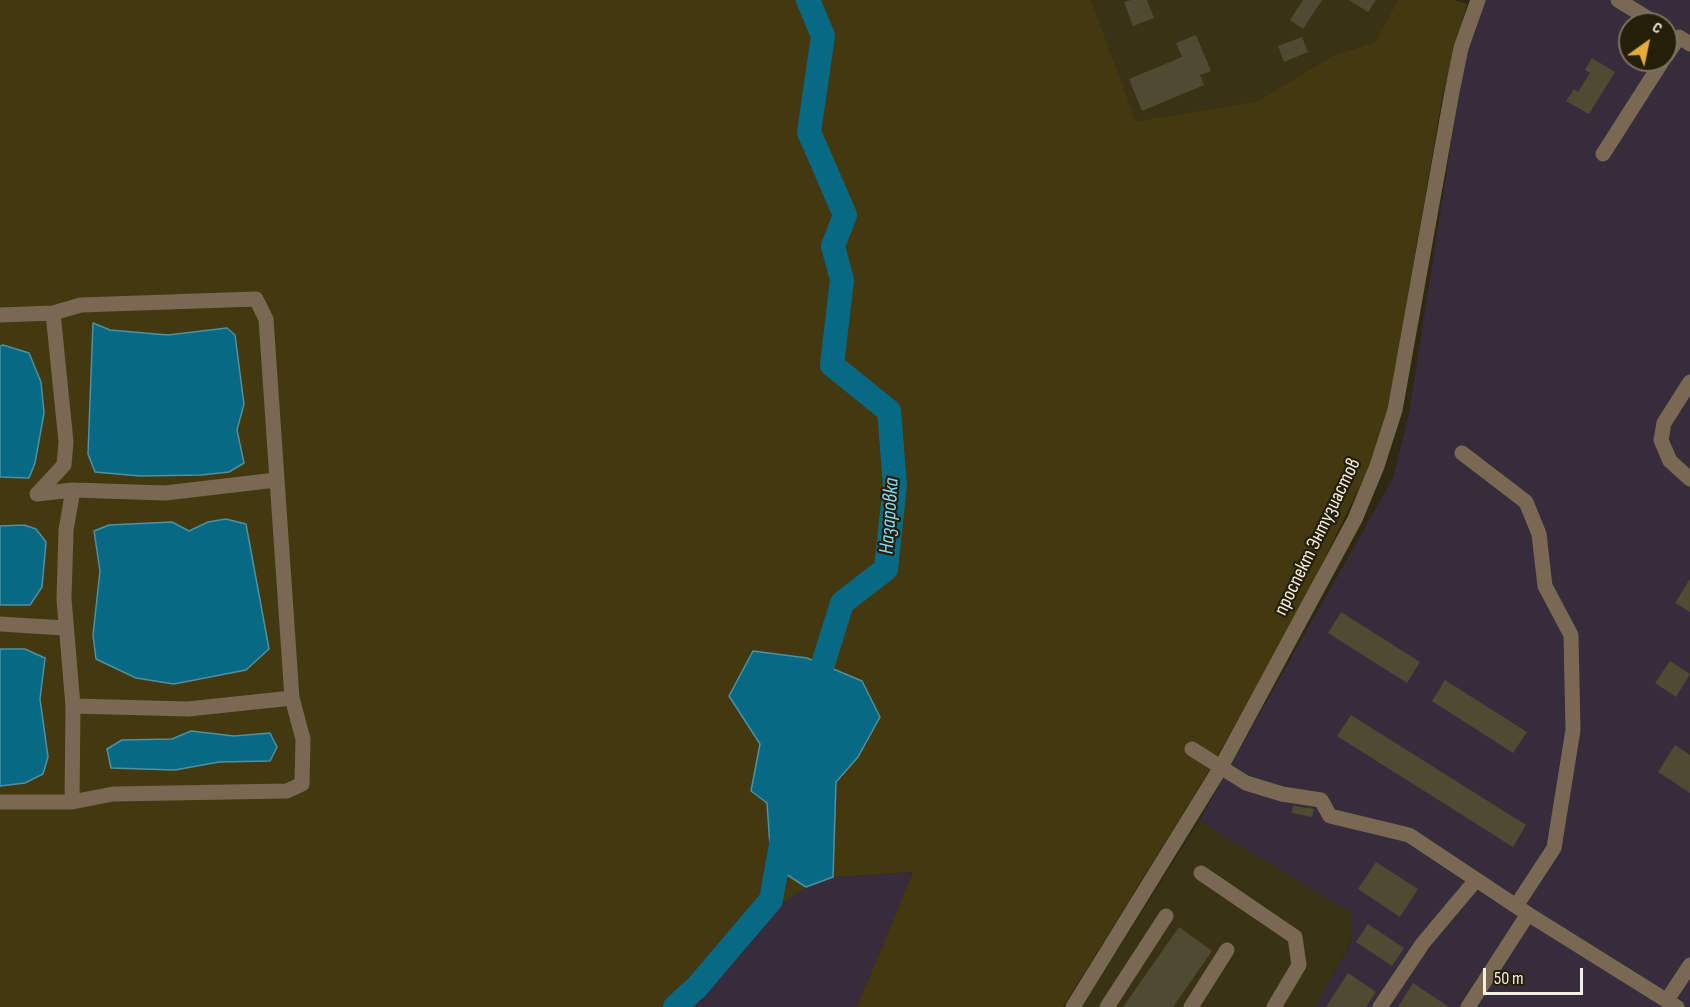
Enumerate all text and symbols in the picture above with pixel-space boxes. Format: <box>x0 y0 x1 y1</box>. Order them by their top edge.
north arrow <box>1618 12 1678 72</box>
text: С <box>1648 18 1666 38</box>
street label: проспект Энтузиастов <box>1270 455 1366 619</box>
water label: Назаровка <box>875 477 905 555</box>
scale bar <box>1486 956 1586 994</box>
text: 50 m <box>1494 968 1524 989</box>

